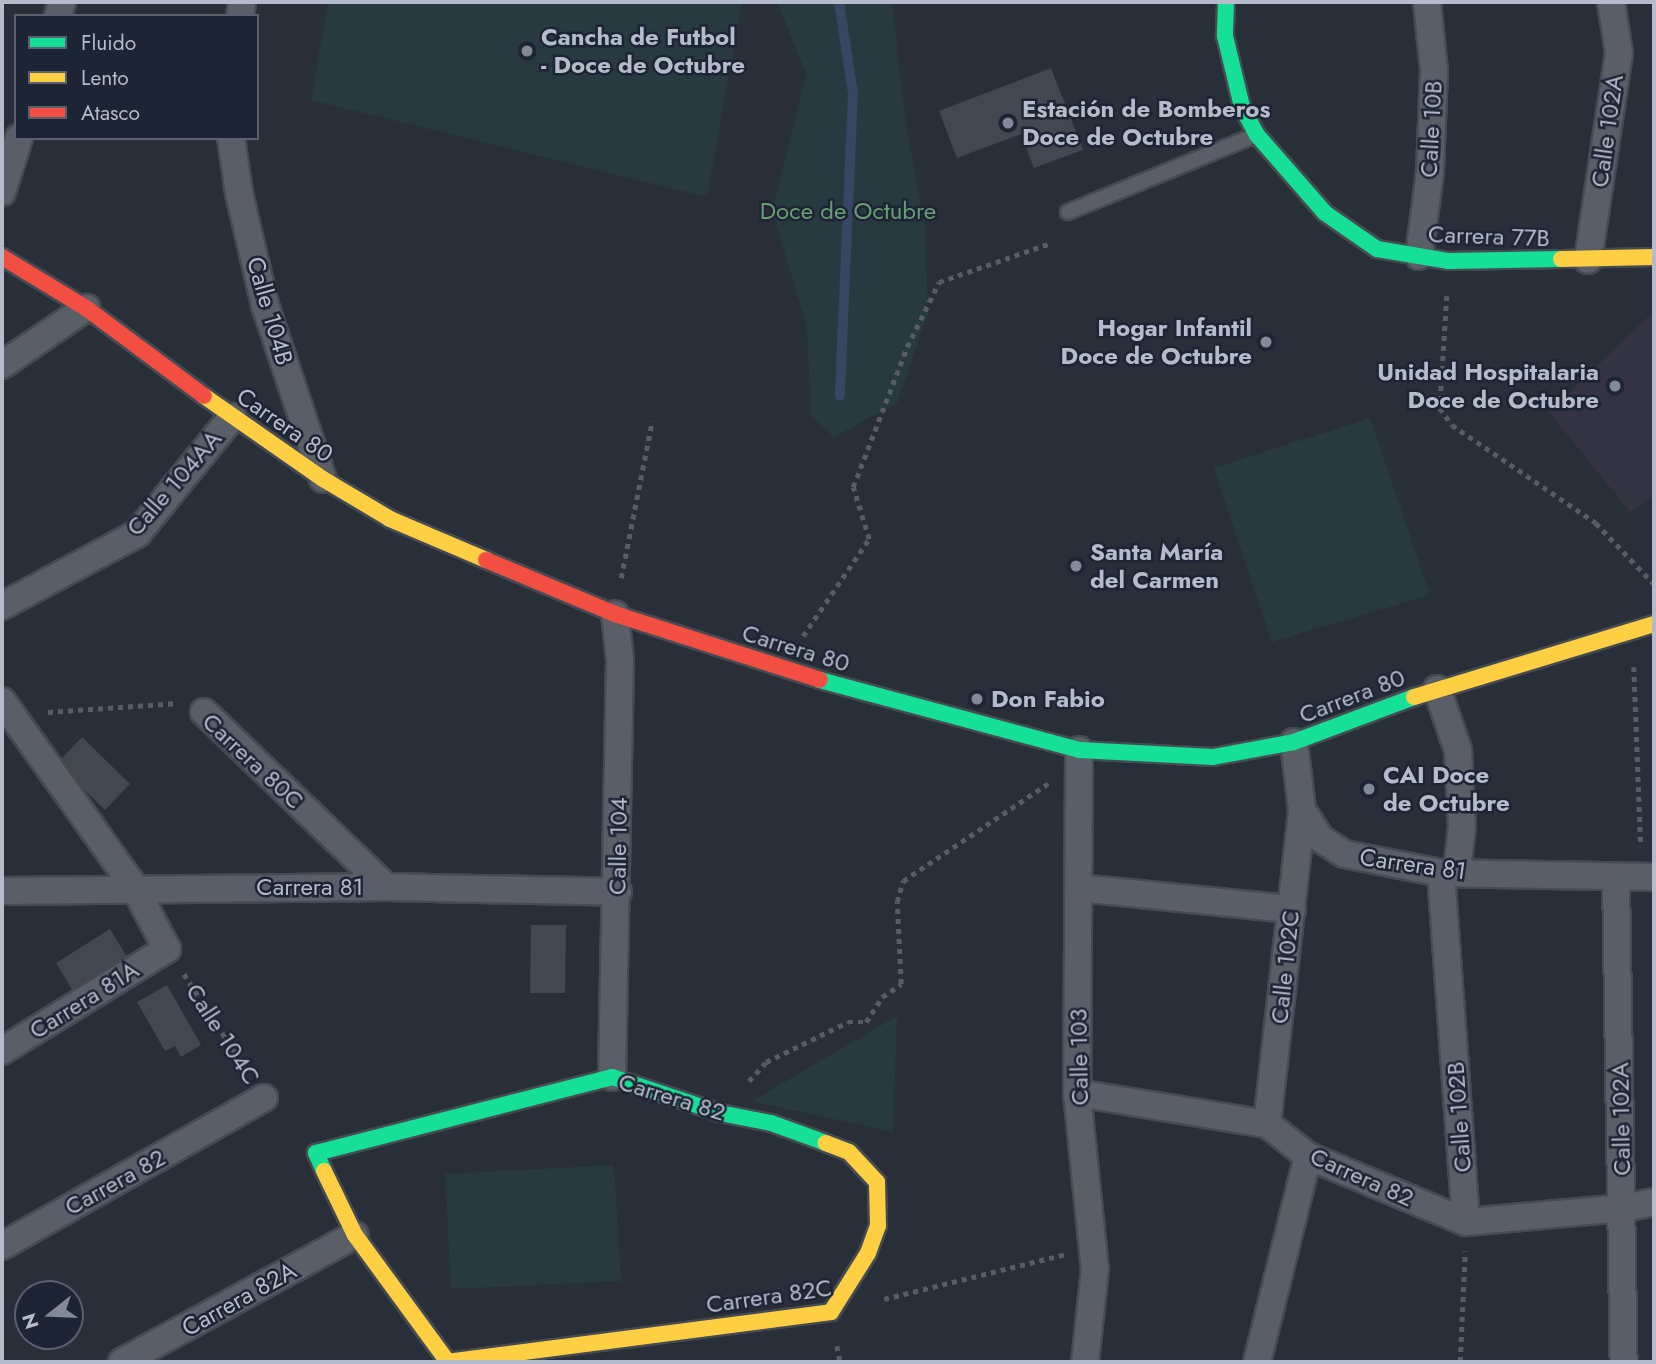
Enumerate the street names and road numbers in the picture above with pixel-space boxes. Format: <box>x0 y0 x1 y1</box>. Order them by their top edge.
street label: Calle 102A <box>1585 73 1629 189</box>
street label: Calle 10B <box>1414 80 1448 178</box>
street label: Carrera 77B <box>1428 219 1550 253</box>
street label: Calle 104B <box>241 254 299 368</box>
street label: Carrera 80 <box>231 381 339 469</box>
street label: Calle 104AA <box>120 424 228 542</box>
street label: Carrera 80 <box>739 618 853 678</box>
street label: Carrera 80 <box>1295 663 1409 729</box>
street label: Carrera 80C <box>197 707 309 815</box>
street label: Calle 104 <box>603 797 633 895</box>
street label: Carrera 81 <box>1358 842 1468 886</box>
street label: Carrera 81 <box>256 873 364 901</box>
street label: Calle 102C <box>1265 909 1305 1025</box>
street label: Carrera 81A <box>24 955 144 1045</box>
street label: Calle 104C <box>180 978 266 1090</box>
street label: Calle 103 <box>1064 1008 1094 1106</box>
street label: Calle 102B <box>1441 1061 1477 1173</box>
street label: Calle 102A <box>1606 1062 1636 1176</box>
street label: Carrera 82 <box>615 1067 729 1127</box>
street label: Carrera 82 <box>1306 1141 1418 1213</box>
street label: Carrera 82 <box>60 1143 170 1221</box>
street label: Carrera 82A <box>177 1256 301 1342</box>
street label: Carrera 82C <box>704 1273 834 1319</box>

